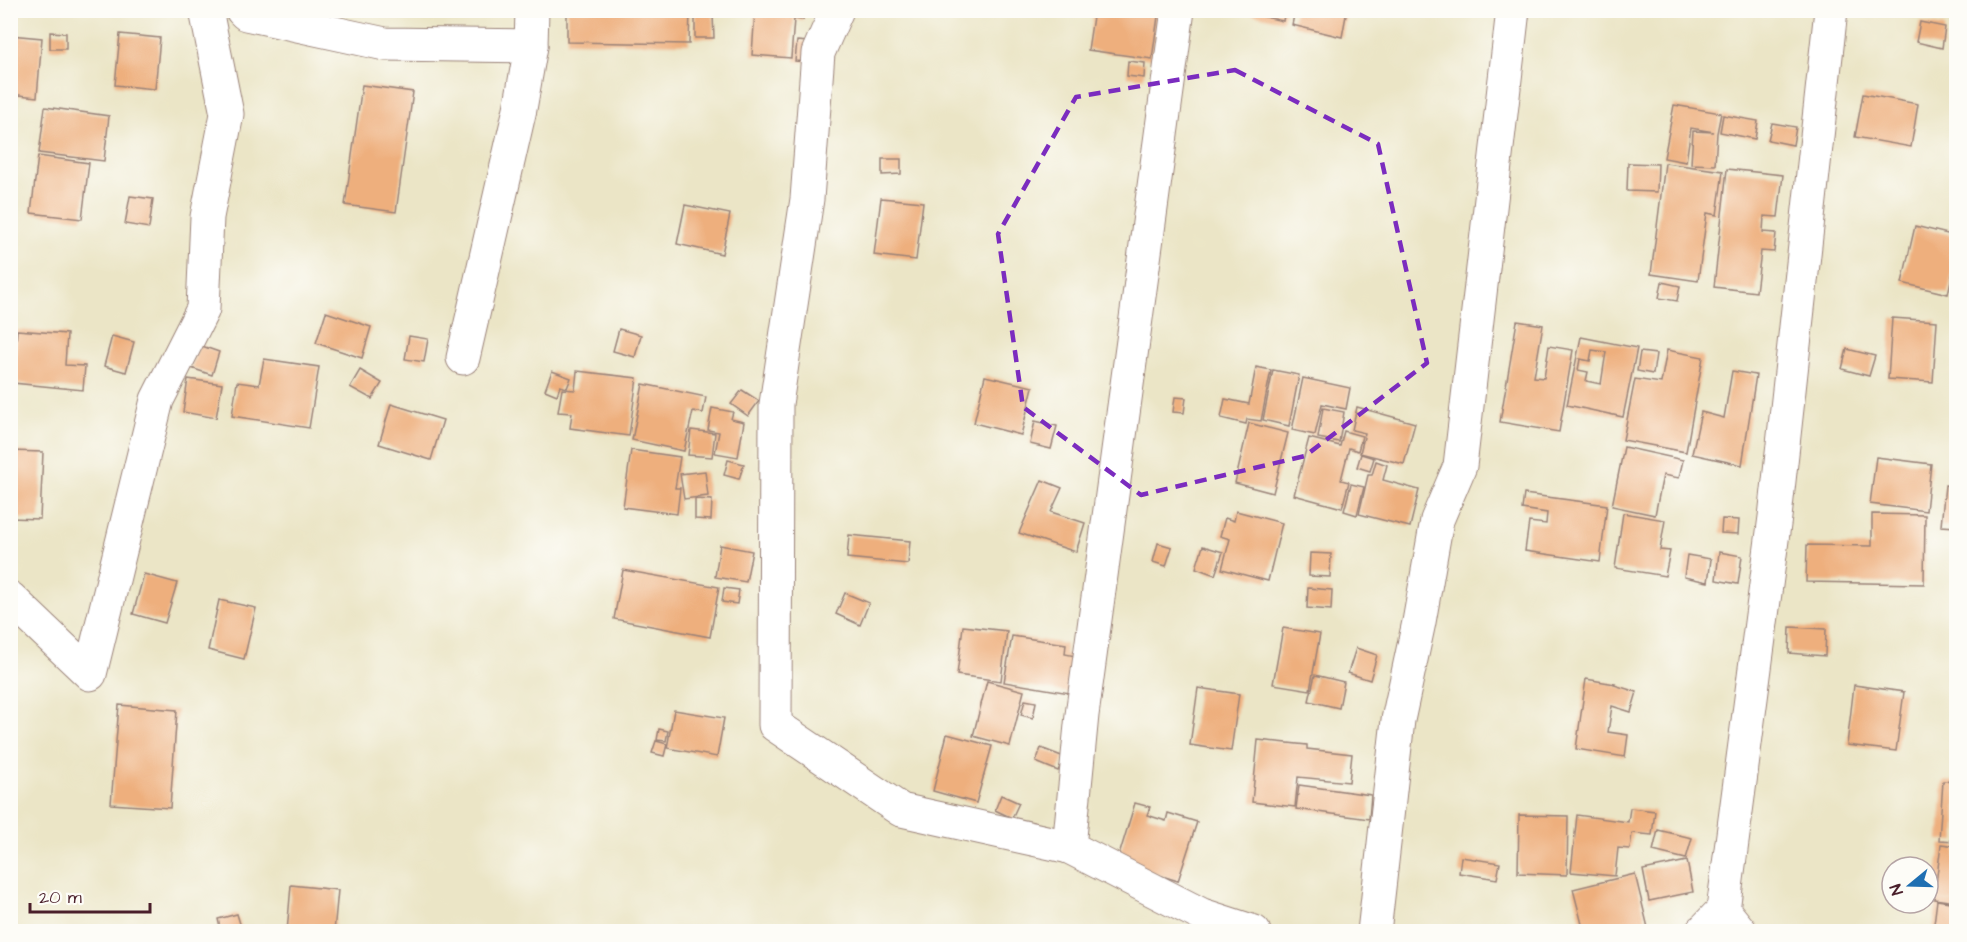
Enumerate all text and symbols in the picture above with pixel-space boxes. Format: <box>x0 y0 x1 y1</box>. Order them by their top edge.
north arrow <box>1880 855 1940 915</box>
scale bar <box>30 876 150 914</box>
text: N <box>1885 881 1909 898</box>
text: 20 m <box>39 885 82 910</box>

